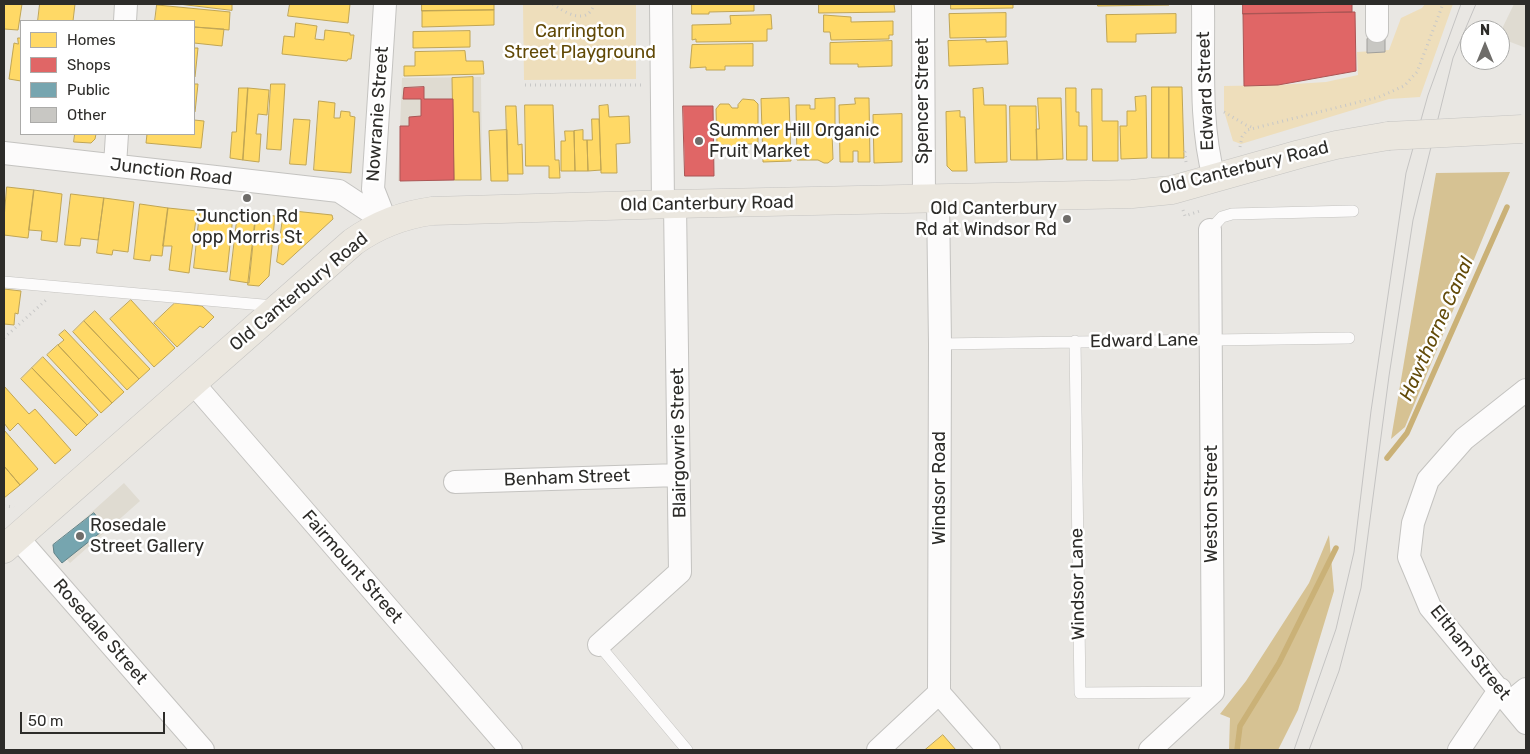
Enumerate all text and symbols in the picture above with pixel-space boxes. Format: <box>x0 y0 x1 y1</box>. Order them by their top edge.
legend <box>20 20 195 135</box>
north arrow <box>1460 20 1510 70</box>
park label: Carrington Street Playground <box>504 21 656 64</box>
text: N <box>1480 22 1490 39</box>
text: Homes <box>67 31 116 49</box>
street label: Edward Street <box>1193 31 1219 151</box>
street label: Spencer Street <box>912 38 934 164</box>
street label: Nowranie Street <box>363 46 393 182</box>
text: Shops <box>67 56 111 74</box>
text: Public <box>67 81 110 99</box>
text: Other <box>67 106 106 124</box>
place label: Summer Hill Organic Fruit Market <box>709 120 879 162</box>
marker: Summer Hill Organic Fruit Market <box>693 135 705 147</box>
street label: Old Canterbury Road <box>1157 137 1331 199</box>
street label: Junction Road <box>109 154 233 190</box>
marker: Junction Rd opp Morris St <box>241 192 253 204</box>
street label: Old Canterbury Road <box>620 192 794 216</box>
place label: Old Canterbury Rd at Windsor Rd <box>915 198 1057 240</box>
place label: Junction Rd opp Morris St <box>192 206 302 248</box>
marker: Old Canterbury Rd at Windsor Rd <box>1061 213 1073 225</box>
street label: Old Canterbury Road <box>226 228 372 356</box>
water label: Hawthorne Canal <box>1395 254 1479 404</box>
street label: Edward Lane <box>1090 329 1198 353</box>
street label: Blairgowrie Street <box>667 368 691 518</box>
street label: Windsor Road <box>929 431 951 545</box>
street label: Weston Street <box>1201 445 1223 563</box>
street label: Benham Street <box>503 465 631 491</box>
street label: Fairmount Street <box>297 506 407 628</box>
place label: Rosedale Street Gallery <box>90 515 204 558</box>
street label: Windsor Lane <box>1066 528 1090 640</box>
marker: Rosedale Street Gallery <box>74 530 86 542</box>
street label: Rosedale Street <box>48 575 152 689</box>
street label: Eltham Street <box>1425 601 1515 705</box>
scale bar <box>22 702 168 734</box>
text: 50 m <box>28 712 63 730</box>

